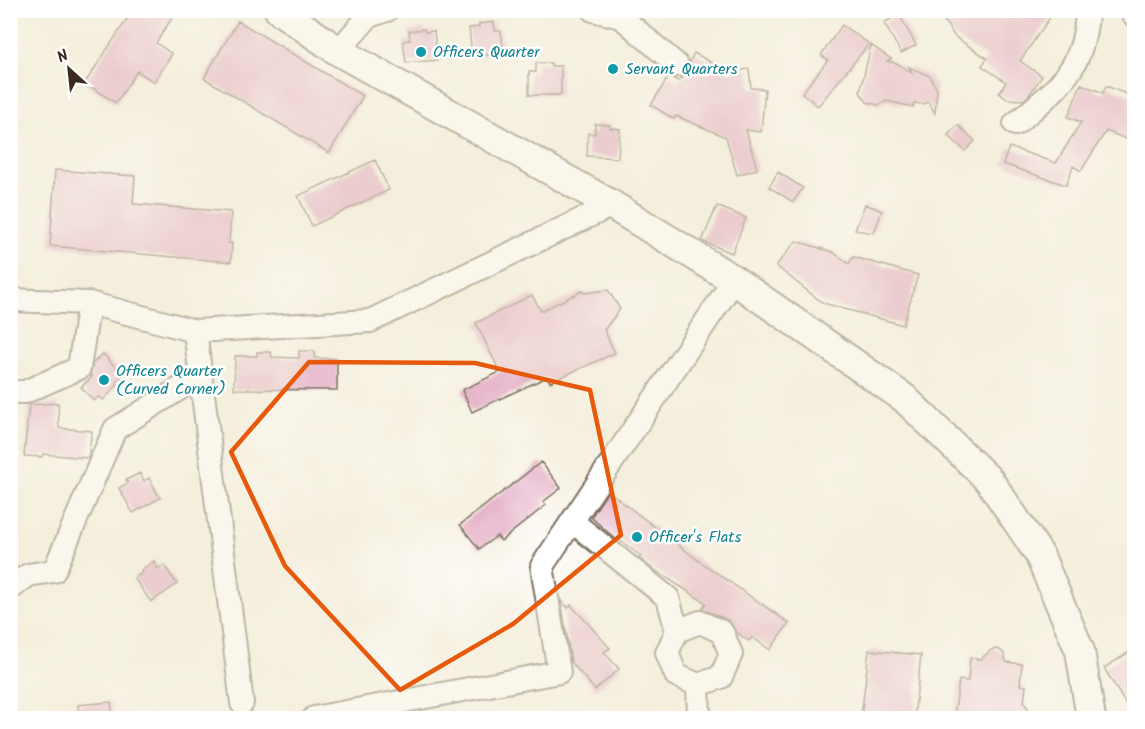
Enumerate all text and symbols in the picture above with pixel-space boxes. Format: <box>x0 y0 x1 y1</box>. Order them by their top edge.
north arrow <box>39 39 99 99</box>
place label: Officers Quarter <box>433 40 541 65</box>
text: N <box>53 44 73 70</box>
marker: Officers Quarter <box>414 45 428 59</box>
place label: Servant Quarters <box>625 57 738 82</box>
marker: Servant Quarters <box>606 62 620 76</box>
place label: Officers Quarter (Curved Corner) <box>116 359 226 402</box>
marker: Officers Quarter (Curved Corner) <box>97 373 111 387</box>
place label: Officer's Flats <box>649 525 741 550</box>
marker: Officer's Flats <box>630 530 644 544</box>

